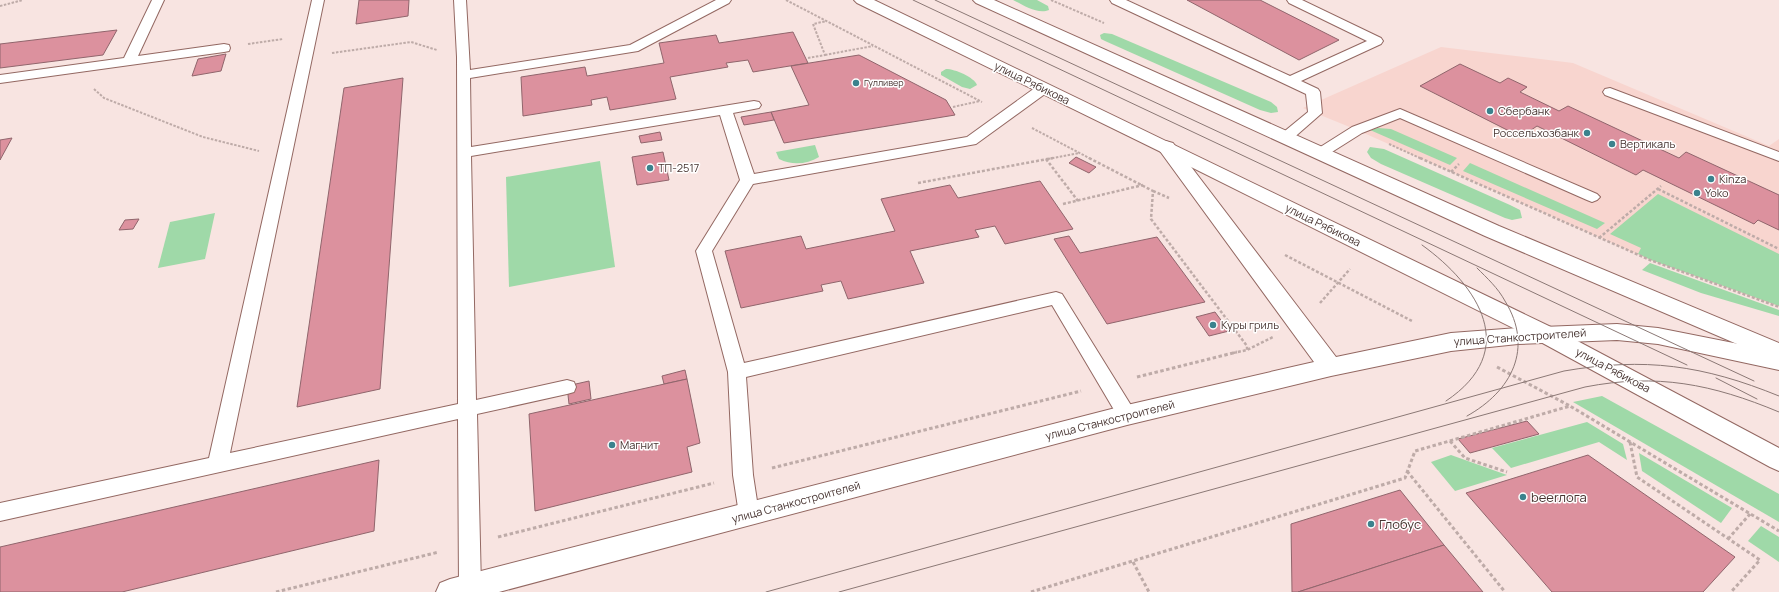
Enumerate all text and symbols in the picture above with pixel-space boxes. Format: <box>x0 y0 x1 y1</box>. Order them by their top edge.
street label: улица Рябикова <box>992 58 1073 107</box>
place label: Гулливер <box>864 76 904 89</box>
marker: Гулливер <box>851 78 861 88</box>
place label: Сбербанк <box>1498 103 1550 118</box>
marker: Сбербанк <box>1485 106 1495 116</box>
place label: Россельхозбанк <box>1493 125 1580 140</box>
marker: Россельхозбанк <box>1582 128 1592 138</box>
place label: Вертикаль <box>1620 136 1675 151</box>
marker: Вертикаль <box>1607 139 1617 149</box>
place label: ТП-2517 <box>658 160 699 175</box>
marker: ТП-2517 <box>645 163 655 173</box>
place label: Kinza <box>1719 171 1746 186</box>
marker: Kinza <box>1706 174 1716 184</box>
place label: Yoko <box>1705 185 1729 200</box>
marker: Yoko <box>1692 188 1702 198</box>
street label: улица Рябикова <box>1283 200 1364 249</box>
place label: Куры гриль <box>1221 317 1279 332</box>
marker: Куры гриль <box>1208 320 1218 330</box>
street label: улица Станкостроителей <box>1453 324 1587 349</box>
street label: улица Рябикова <box>1573 344 1653 396</box>
street label: улица Станкостроителей <box>1044 396 1176 443</box>
place label: Магнит <box>620 437 659 452</box>
marker: Магнит <box>607 440 617 450</box>
street label: улица Станкостроителей <box>730 477 862 526</box>
place label: beerлога <box>1531 488 1587 506</box>
marker: beerлога <box>1518 492 1528 502</box>
place label: Глобус <box>1379 515 1421 533</box>
marker: Глобус <box>1366 519 1376 529</box>

